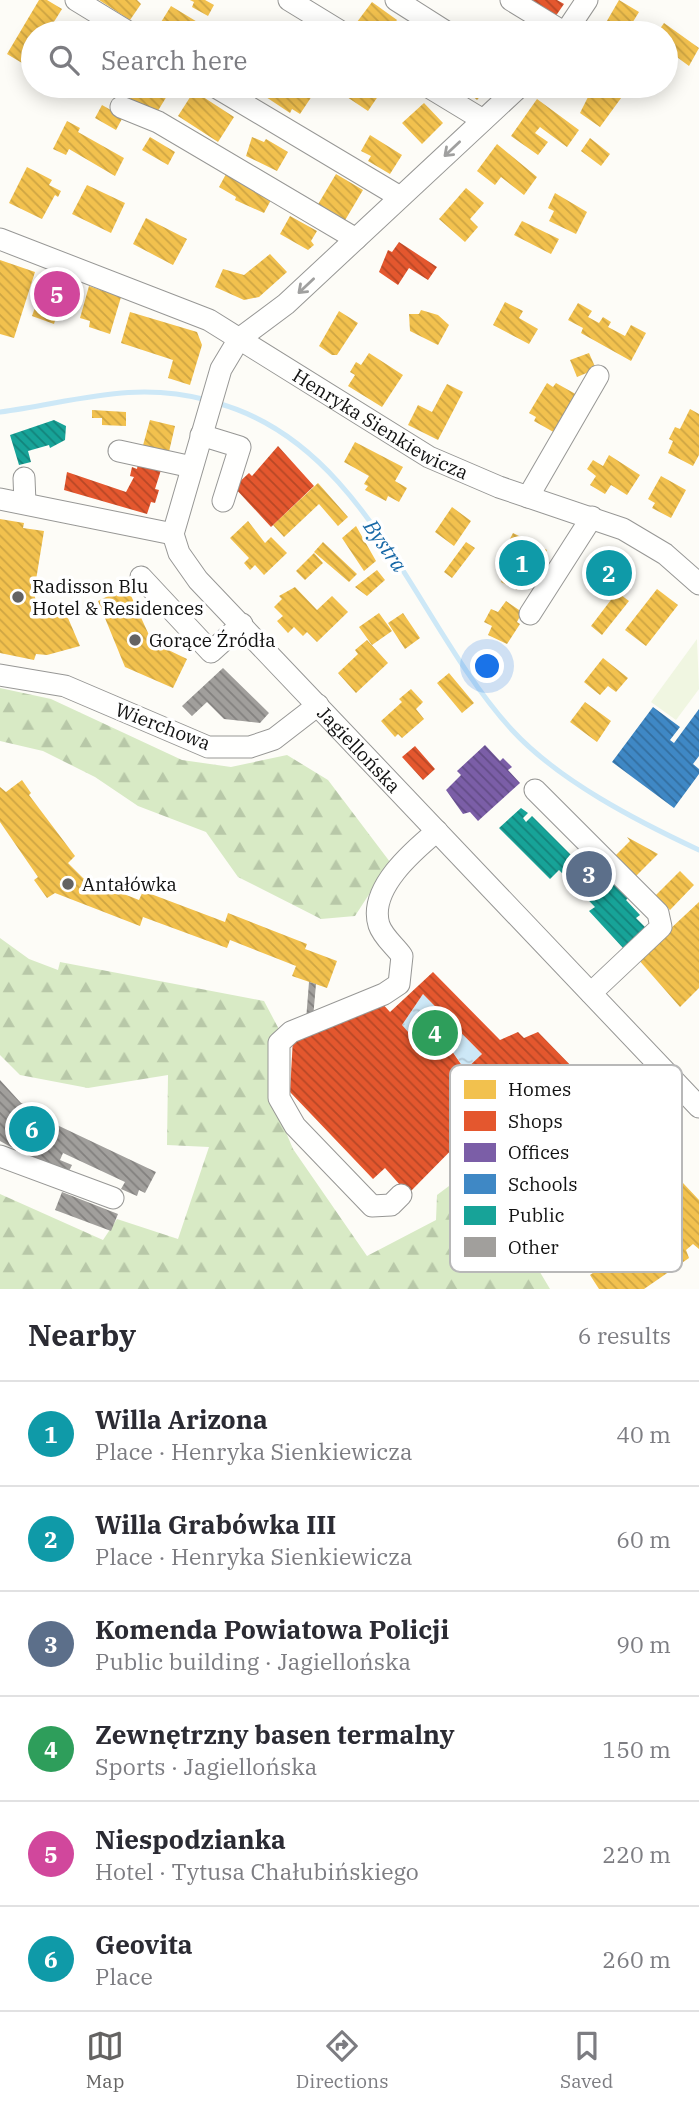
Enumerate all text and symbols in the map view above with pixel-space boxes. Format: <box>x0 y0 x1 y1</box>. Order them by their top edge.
search box <box>21 21 678 98</box>
icon: search <box>45 41 83 79</box>
text: Search here <box>101 43 247 77</box>
one-way arrow <box>443 141 461 157</box>
pin: 5 <box>34 268 80 320</box>
one-way arrow <box>298 277 315 294</box>
street label: Henryka Sienkiewicza <box>288 363 472 484</box>
water label: Bystra <box>357 513 414 578</box>
pin: 1 <box>499 537 545 589</box>
pin: 2 <box>586 547 632 599</box>
place label: Radisson Blu Hotel & Residences <box>32 574 203 620</box>
marker: Radisson Blu Hotel & Residences <box>10 589 26 605</box>
place label: Gorące Źródła <box>149 628 276 652</box>
marker: Gorące Źródła <box>127 632 143 648</box>
your location <box>470 649 504 683</box>
street label: Wierchowa <box>112 697 214 755</box>
street label: Jagiellońska <box>312 701 406 798</box>
pin: 3 <box>566 848 612 900</box>
place label: Antałówka <box>82 872 177 896</box>
marker: Antałówka <box>60 876 76 892</box>
pin: 4 <box>412 1007 458 1059</box>
legend <box>450 1065 682 1272</box>
text: Homes <box>508 1077 571 1101</box>
pin: 6 <box>9 1103 55 1155</box>
text: Shops <box>508 1109 563 1133</box>
text: Offices <box>508 1140 569 1164</box>
text: Schools <box>508 1172 577 1196</box>
text: Public <box>508 1203 565 1227</box>
text: Other <box>508 1235 559 1259</box>
text: Nearby <box>28 1315 136 1354</box>
text: 6 results <box>578 1320 671 1350</box>
text: Willa Arizona <box>95 1402 268 1436</box>
text: 1 <box>44 1419 58 1449</box>
text: 40 m <box>616 1419 671 1449</box>
text: Place · Henryka Sienkiewicza <box>95 1436 413 1466</box>
text: Willa Grabówka III <box>95 1507 336 1541</box>
text: 2 <box>44 1524 58 1554</box>
text: 60 m <box>616 1524 671 1554</box>
text: Place · Henryka Sienkiewicza <box>95 1541 413 1571</box>
text: Komenda Powiatowa Policji <box>95 1612 449 1646</box>
text: 3 <box>44 1629 58 1659</box>
text: 90 m <box>616 1629 671 1659</box>
text: Public building · Jagiellońska <box>95 1646 411 1676</box>
text: Zewnętrzny basen termalny <box>95 1717 455 1751</box>
text: 4 <box>44 1734 58 1764</box>
text: 150 m <box>602 1734 671 1764</box>
text: Sports · Jagiellońska <box>95 1751 317 1781</box>
text: Niespodzianka <box>95 1822 286 1856</box>
text: 5 <box>44 1839 58 1869</box>
text: 220 m <box>602 1839 671 1869</box>
text: Hotel · Tytusa Chałubińskiego <box>95 1856 419 1886</box>
text: Geovita <box>95 1927 193 1961</box>
text: 6 <box>44 1944 58 1974</box>
text: 260 m <box>602 1944 671 1974</box>
text: Place <box>95 1961 153 1991</box>
tab: Map <box>86 2027 124 2093</box>
tab: Directions <box>296 2027 389 2093</box>
tab: Saved <box>560 2027 613 2093</box>

